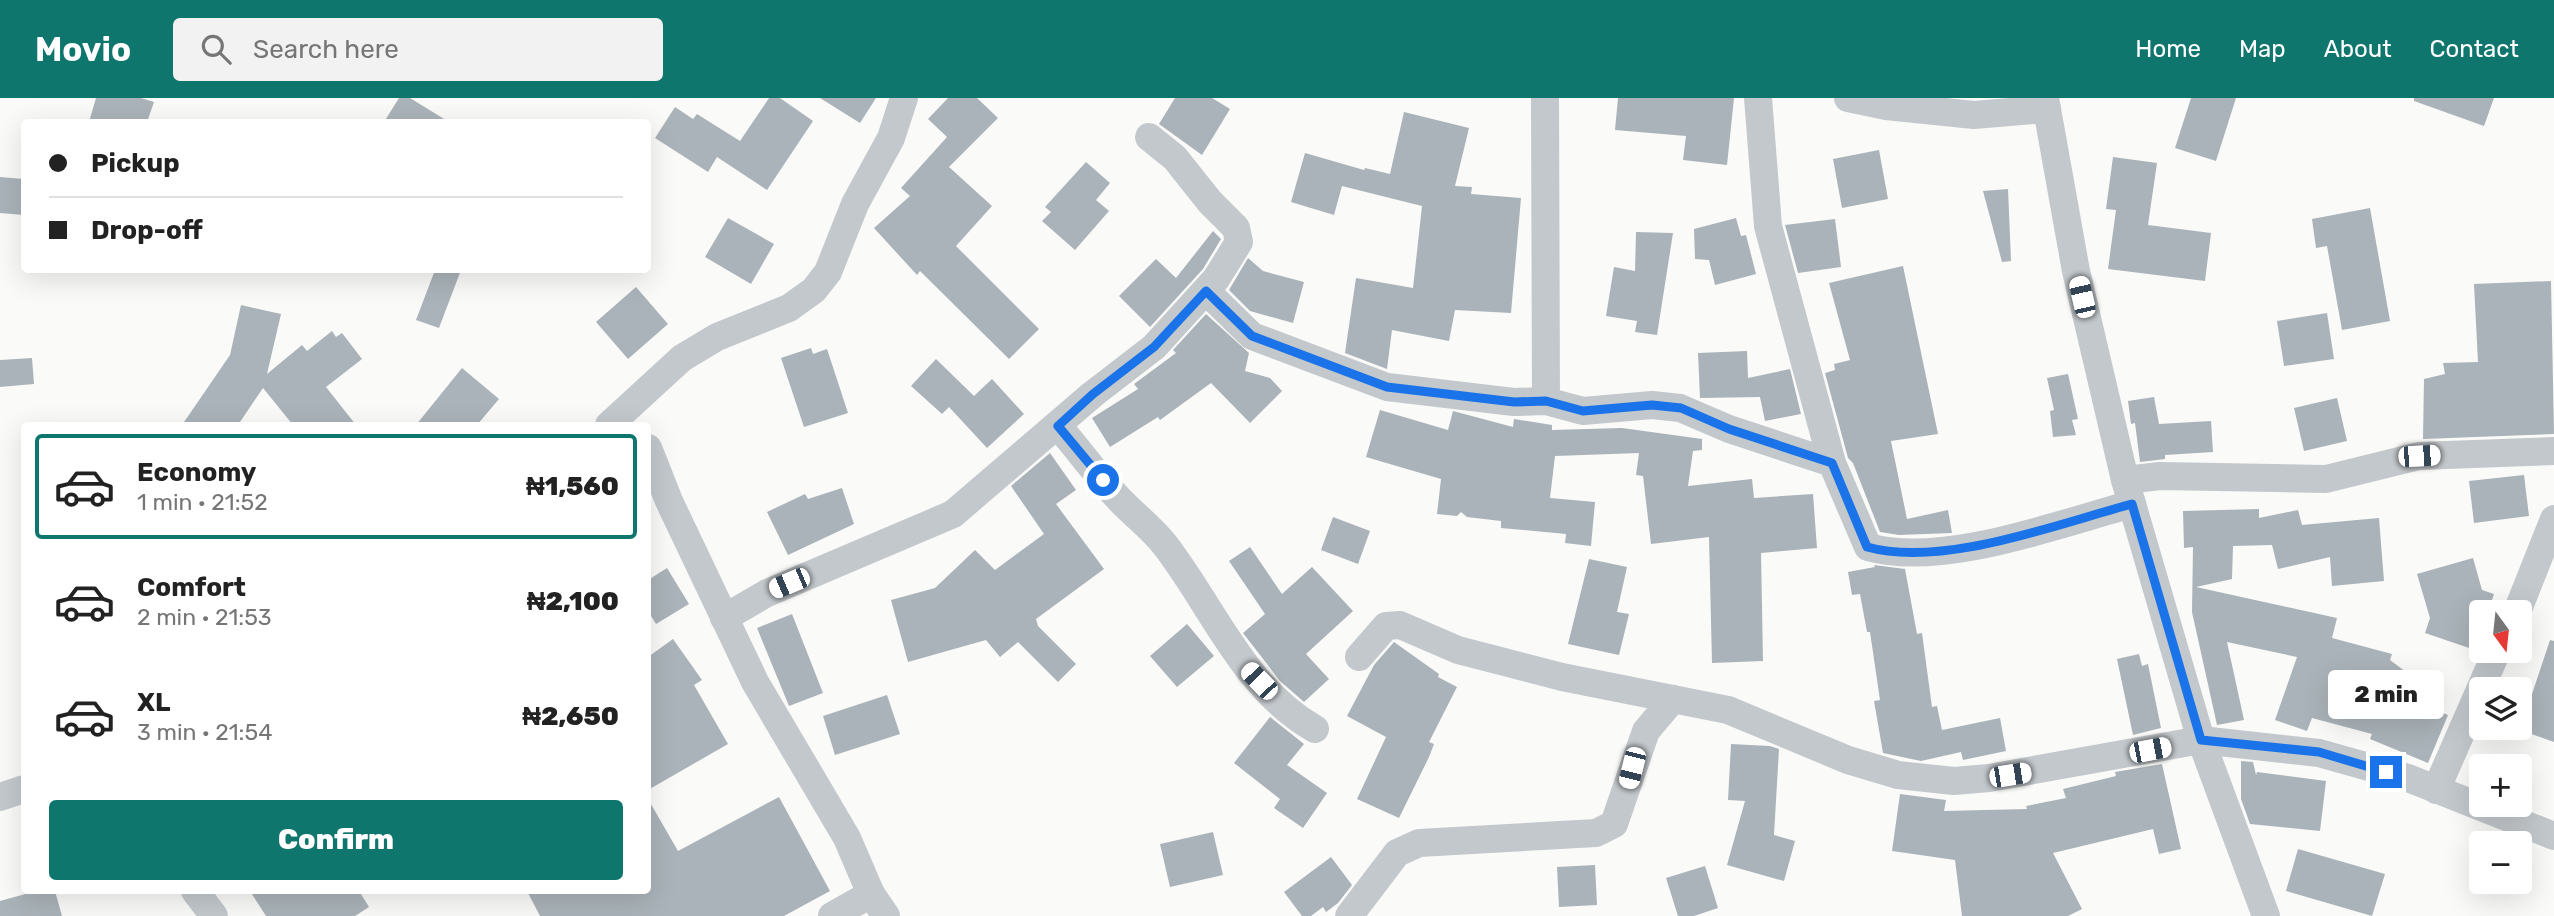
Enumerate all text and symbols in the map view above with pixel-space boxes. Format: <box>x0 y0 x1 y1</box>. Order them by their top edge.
search box <box>173 18 663 81</box>
text: Movio <box>35 30 131 69</box>
icon: search <box>197 30 235 68</box>
text: Search here <box>253 34 399 65</box>
text: Home <box>2135 35 2201 63</box>
text: Map <box>2239 35 2286 63</box>
text: About <box>2324 35 2392 63</box>
text: Contact <box>2430 35 2519 63</box>
text: Pickup <box>91 148 180 179</box>
text: Drop-off <box>91 215 203 246</box>
car <box>2068 274 2097 320</box>
car <box>2398 444 2441 468</box>
icon: car <box>53 455 116 518</box>
text: Economy <box>137 457 256 488</box>
route start <box>1087 464 1119 496</box>
text: ₦1,560 <box>526 471 619 502</box>
text: 1 min · 21:52 <box>137 488 268 516</box>
car <box>766 565 813 601</box>
icon: car <box>53 570 116 633</box>
text: Comfort <box>137 572 246 603</box>
text: ₦2,100 <box>527 586 619 617</box>
north arrow <box>2469 600 2532 663</box>
map controls <box>2469 600 2532 894</box>
text: 2 min · 21:53 <box>137 603 272 631</box>
car <box>1237 659 1282 703</box>
callout: 2 min <box>2328 670 2444 720</box>
button: layers <box>2469 677 2532 740</box>
text: 2 min <box>2354 680 2418 708</box>
icon: car <box>53 685 116 748</box>
text: XL <box>137 687 170 718</box>
text: ₦2,650 <box>522 701 619 732</box>
text: 3 min · 21:54 <box>137 718 272 746</box>
car <box>2128 736 2173 764</box>
car <box>1617 745 1648 791</box>
button: + <box>2469 754 2532 817</box>
route end <box>2370 756 2402 788</box>
car <box>1988 761 2033 789</box>
button: Confirm <box>49 800 623 880</box>
button: − <box>2469 831 2532 894</box>

